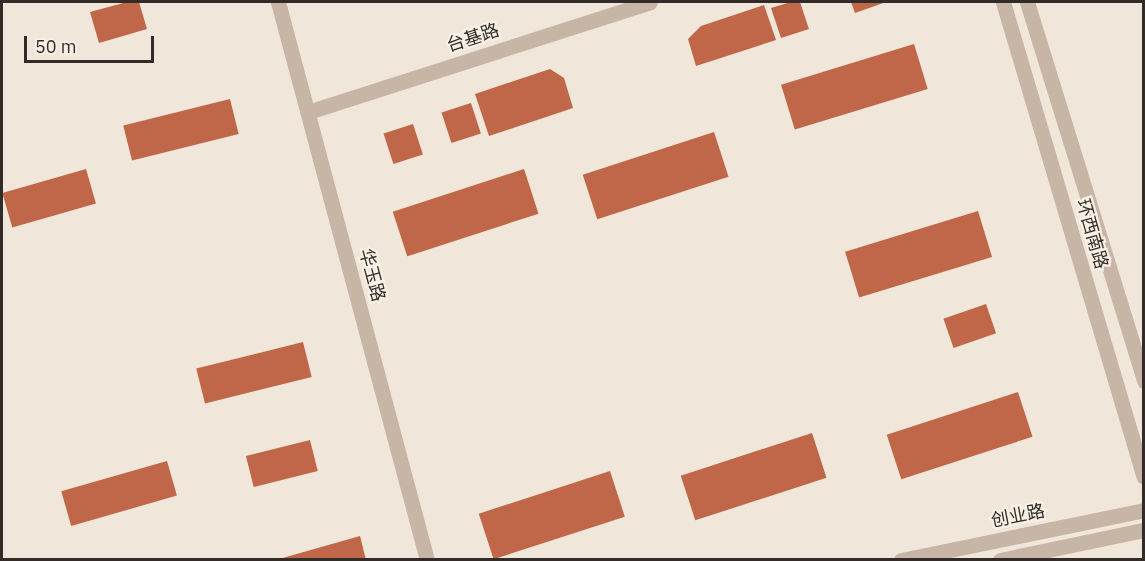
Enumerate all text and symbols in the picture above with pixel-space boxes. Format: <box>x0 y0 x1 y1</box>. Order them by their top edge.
street label: 台基路 <box>444 19 502 57</box>
scale bar <box>27 24 158 62</box>
text: 50 m <box>35 35 77 58</box>
street label: 环西南路 <box>1072 196 1112 272</box>
street label: 华玉路 <box>355 246 389 304</box>
street label: 创业路 <box>989 500 1047 532</box>

